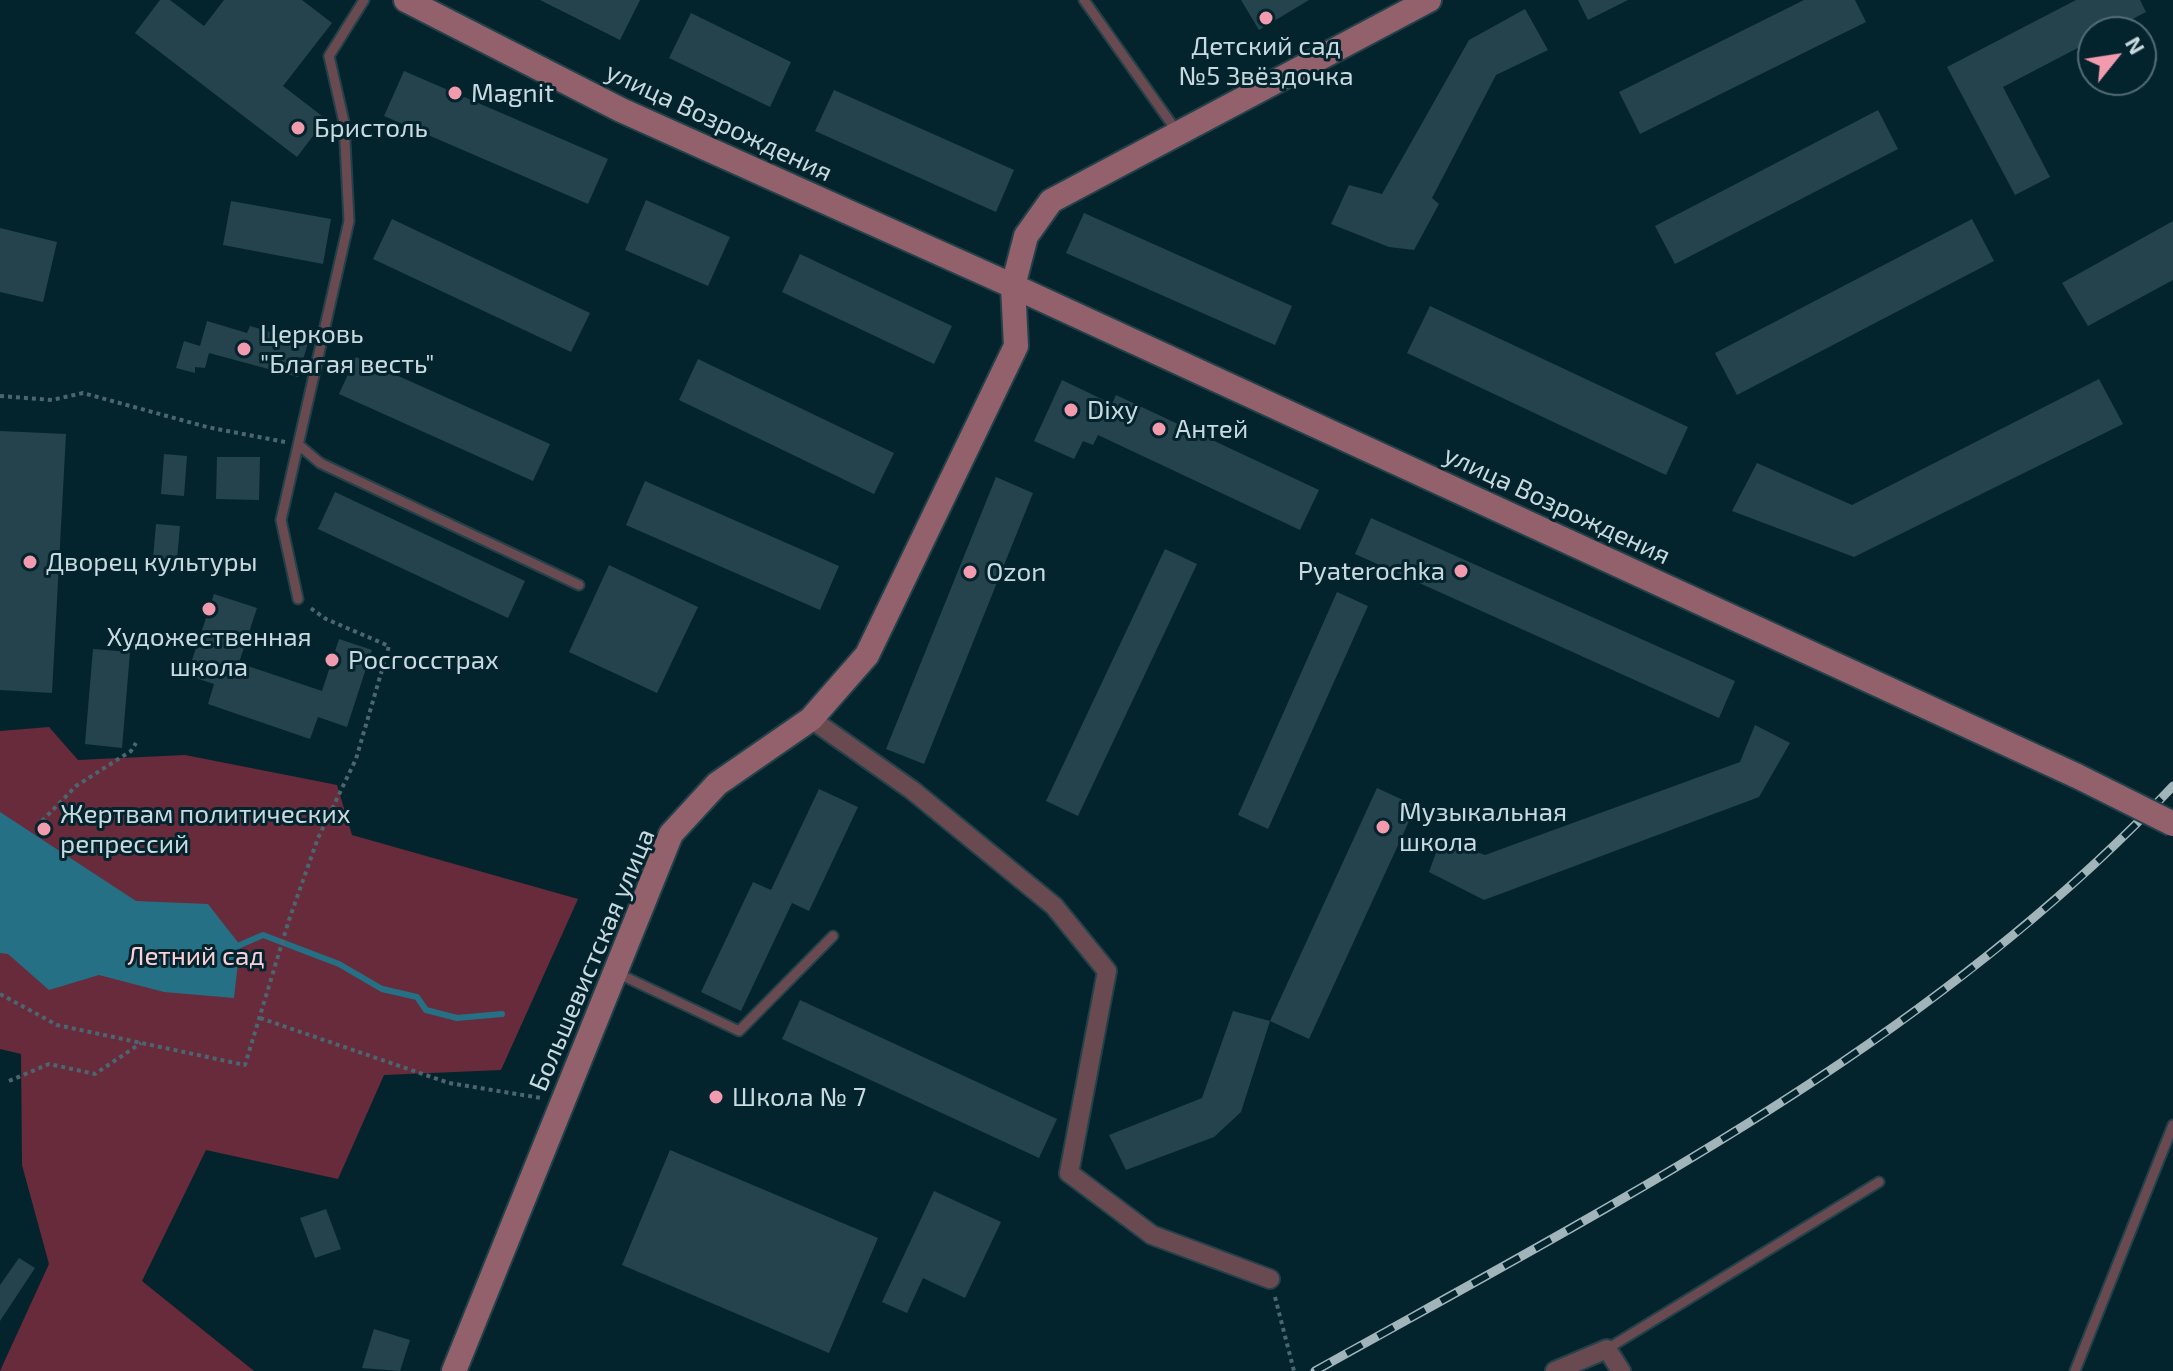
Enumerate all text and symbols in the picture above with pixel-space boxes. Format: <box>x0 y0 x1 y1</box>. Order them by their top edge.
marker: Детский сад №5 Звёздочка <box>1257 9 1275 27</box>
north arrow <box>2077 16 2157 96</box>
place label: Детский сад №5 Звёздочка <box>1178 30 1354 92</box>
text: N <box>2121 32 2151 58</box>
street label: улица Возрождения <box>601 56 837 188</box>
place label: Magnit <box>471 77 554 109</box>
marker: Magnit <box>446 84 464 102</box>
place label: Бристоль <box>314 112 428 144</box>
marker: Бристоль <box>289 119 307 137</box>
place label: Церковь "Благая весть" <box>260 318 434 380</box>
marker: Церковь "Благая весть" <box>235 340 253 358</box>
place label: Dixy <box>1087 394 1138 426</box>
marker: Dixy <box>1062 401 1080 419</box>
place label: Антей <box>1175 413 1248 445</box>
marker: Антей <box>1150 420 1168 438</box>
street label: улица Возрождения <box>1439 439 1675 571</box>
place label: Дворец культуры <box>46 546 257 578</box>
marker: Дворец культуры <box>21 553 39 571</box>
place label: Pyaterochka <box>1298 555 1445 587</box>
place label: Ozon <box>986 556 1046 588</box>
marker: Pyaterochka <box>1452 562 1470 580</box>
marker: Ozon <box>961 563 979 581</box>
marker: Художественная школа <box>200 600 218 618</box>
place label: Художественная школа <box>106 621 312 682</box>
place label: Росгосстрах <box>348 644 499 676</box>
marker: Росгосстрах <box>323 651 341 669</box>
place label: Музыкальная школа <box>1399 796 1567 858</box>
place label: Жертвам политических репрессий <box>60 798 350 860</box>
marker: Музыкальная школа <box>1374 818 1392 836</box>
marker: Жертвам политических репрессий <box>35 820 53 838</box>
street label: Большевистская улица <box>523 824 661 1096</box>
park label: Летний сад <box>127 940 265 972</box>
place label: Школа № 7 <box>732 1081 866 1113</box>
marker: Школа № 7 <box>707 1088 725 1106</box>

